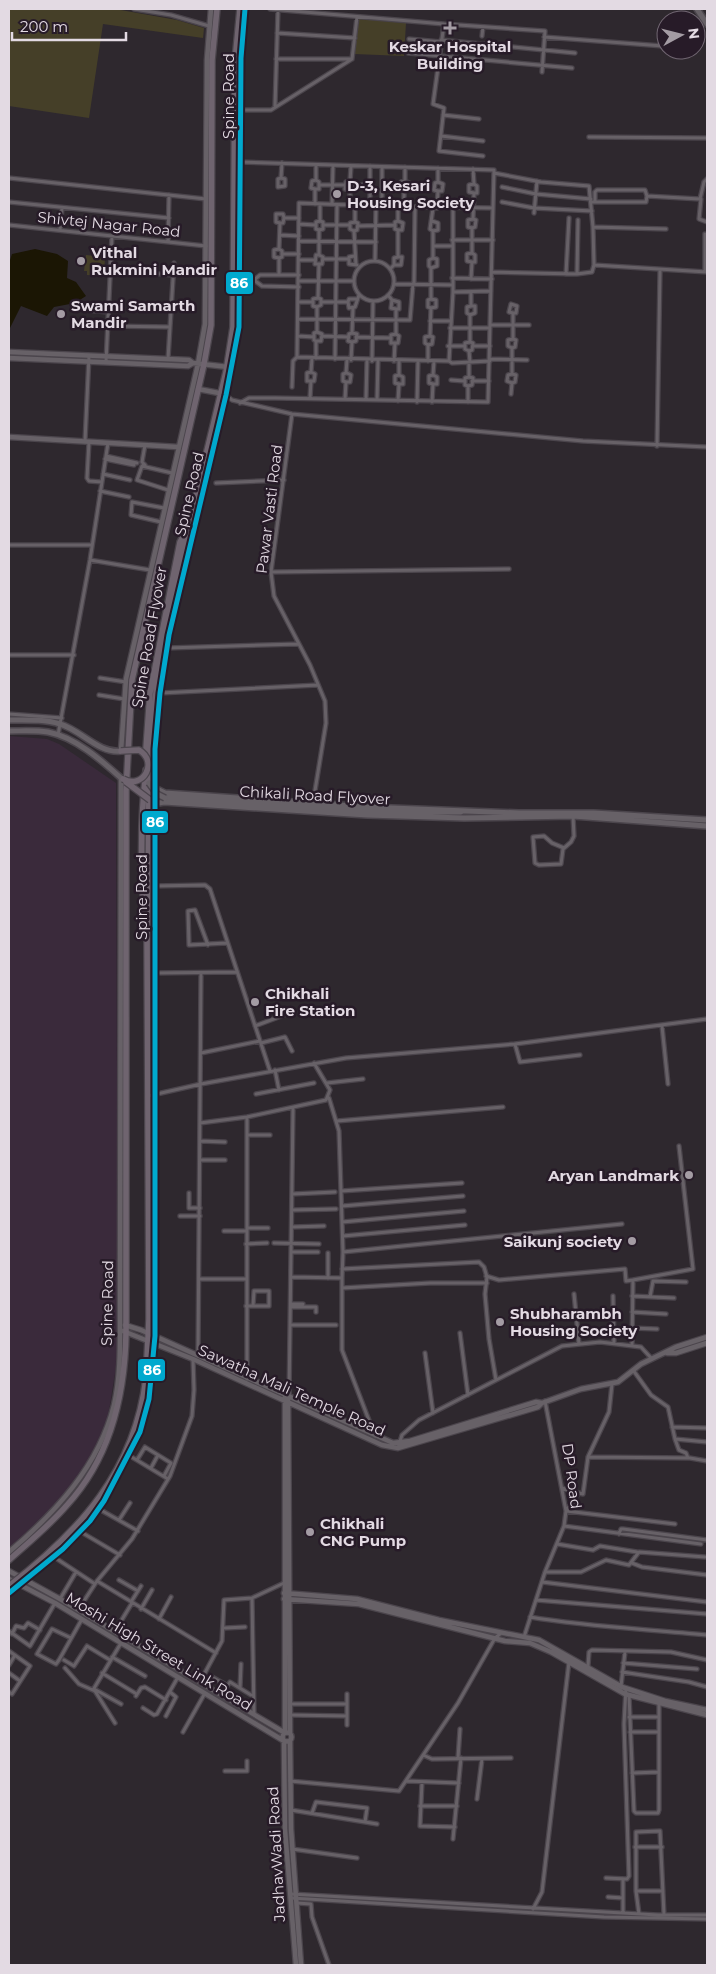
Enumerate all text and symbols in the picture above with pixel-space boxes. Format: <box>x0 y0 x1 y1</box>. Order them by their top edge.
scale bar <box>12 10 126 42</box>
north arrow <box>656 10 706 60</box>
text: 200 m <box>20 17 68 36</box>
marker: Keskar Hospital Building <box>443 21 457 35</box>
text: N <box>684 27 704 40</box>
place label: Keskar Hospital Building <box>389 37 511 73</box>
street label: Spine Road <box>219 53 238 139</box>
place label: D-3, Kesari Housing Society <box>347 176 475 212</box>
marker: D-3, Kesari Housing Society <box>331 188 343 200</box>
street label: Shivtej Nagar Road <box>37 207 181 241</box>
place label: Vithal Rukmini Mandir <box>90 243 217 279</box>
marker: Vithal Rukmini Mandir <box>75 255 87 267</box>
line badge: 86 <box>225 271 254 295</box>
text: 86 <box>230 274 248 292</box>
place label: Swami Samarth Mandir <box>71 296 195 332</box>
marker: Swami Samarth Mandir <box>55 308 67 320</box>
street label: Pawar Vasti Road <box>252 443 286 575</box>
street label: Spine Road <box>170 450 208 538</box>
street label: Spine Road Flyover <box>127 565 171 709</box>
street label: Chikali Road Flyover <box>239 782 391 808</box>
line badge: 86 <box>141 810 169 834</box>
text: 86 <box>146 813 164 831</box>
street label: Spine Road <box>132 854 151 940</box>
place label: Chikhali Fire Station <box>265 984 355 1020</box>
marker: Chikhali Fire Station <box>249 996 261 1008</box>
place label: Aryan Landmark <box>547 1166 679 1185</box>
marker: Aryan Landmark <box>683 1169 695 1181</box>
place label: Saikunj society <box>504 1232 623 1251</box>
marker: Saikunj society <box>626 1235 638 1247</box>
street label: Spine Road <box>97 1260 117 1346</box>
place label: Shubharambh Housing Society <box>510 1304 638 1340</box>
marker: Shubharambh Housing Society <box>494 1316 506 1328</box>
street label: Sawatha Mali Temple Road <box>195 1340 389 1440</box>
line badge: 86 <box>137 1358 166 1382</box>
text: 86 <box>143 1361 161 1379</box>
street label: DP Road <box>558 1442 586 1510</box>
place label: Chikhali CNG Pump <box>320 1514 406 1550</box>
marker: Chikhali CNG Pump <box>304 1526 316 1538</box>
street label: Moshi High Street Link Road <box>62 1588 256 1714</box>
street label: JadhavWadi Road <box>263 1786 289 1923</box>

